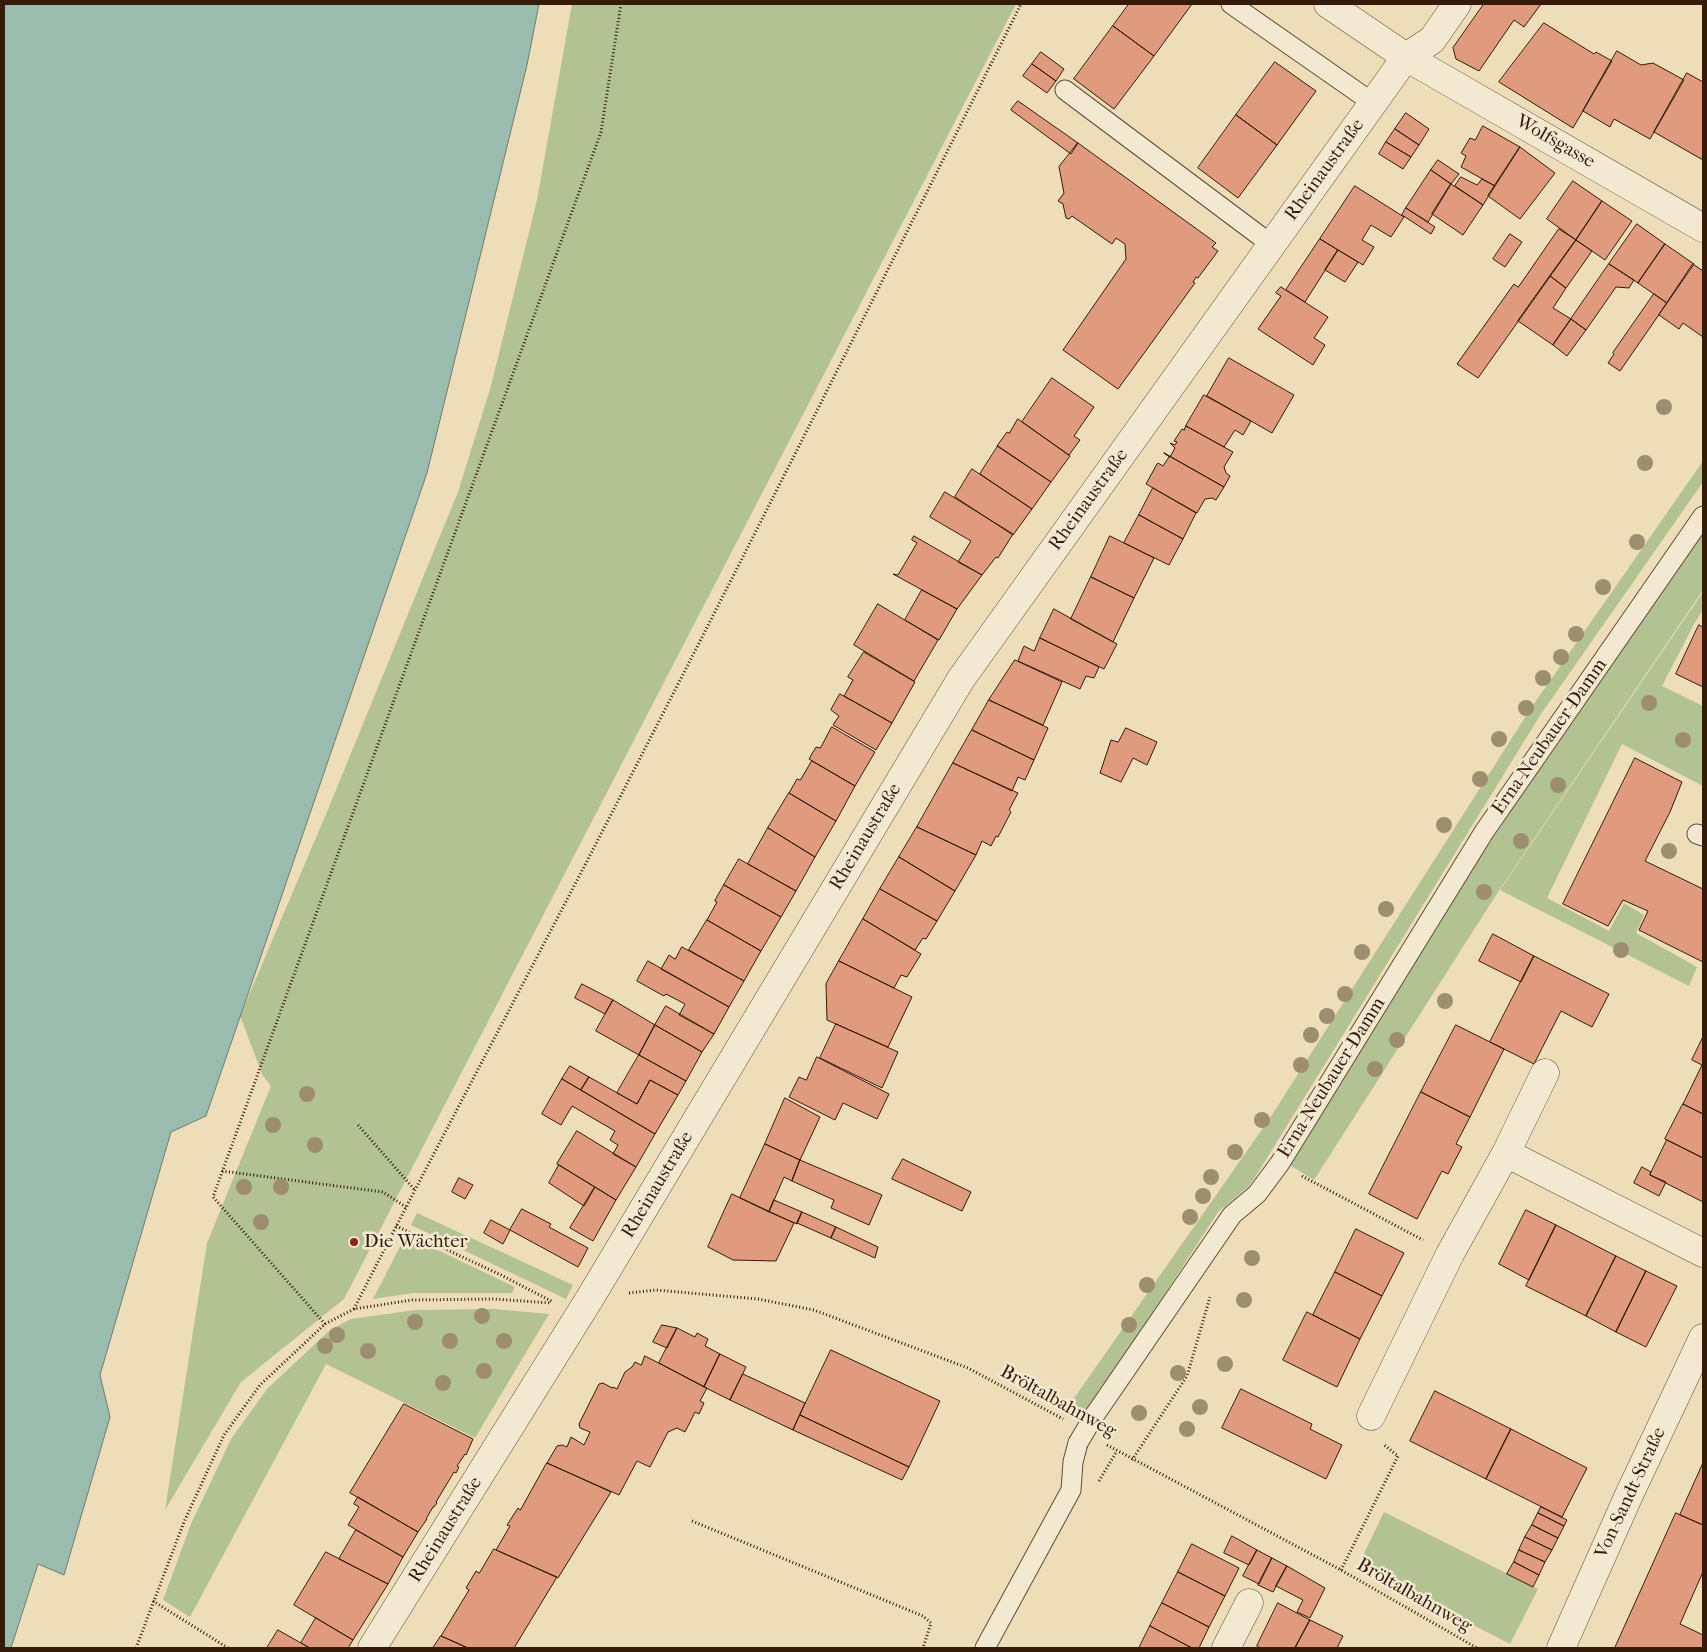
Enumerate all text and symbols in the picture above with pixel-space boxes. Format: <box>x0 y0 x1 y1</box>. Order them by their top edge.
street label: Wolfsgasse <box>1511 110 1599 174</box>
street label: Rheinaustraße <box>1280 115 1370 225</box>
street label: Rheinaustraße <box>1044 445 1134 555</box>
street label: Erna-Neubauer-Damm <box>1488 655 1612 819</box>
street label: Rheinaustraße <box>825 780 907 894</box>
street label: Erna-Neubauer-Damm <box>1273 993 1391 1163</box>
street label: Rheinaustraße <box>617 1128 699 1242</box>
place label: Die Wächter <box>364 1231 468 1253</box>
marker: Die Wächter <box>348 1236 360 1248</box>
street label: Bröltalbahnweg <box>996 1361 1120 1443</box>
street label: Von-Sandt-Straße <box>1591 1424 1671 1562</box>
street label: Rheinaustraße <box>404 1473 488 1587</box>
street label: Bröltalbahnweg <box>1352 1554 1476 1638</box>

